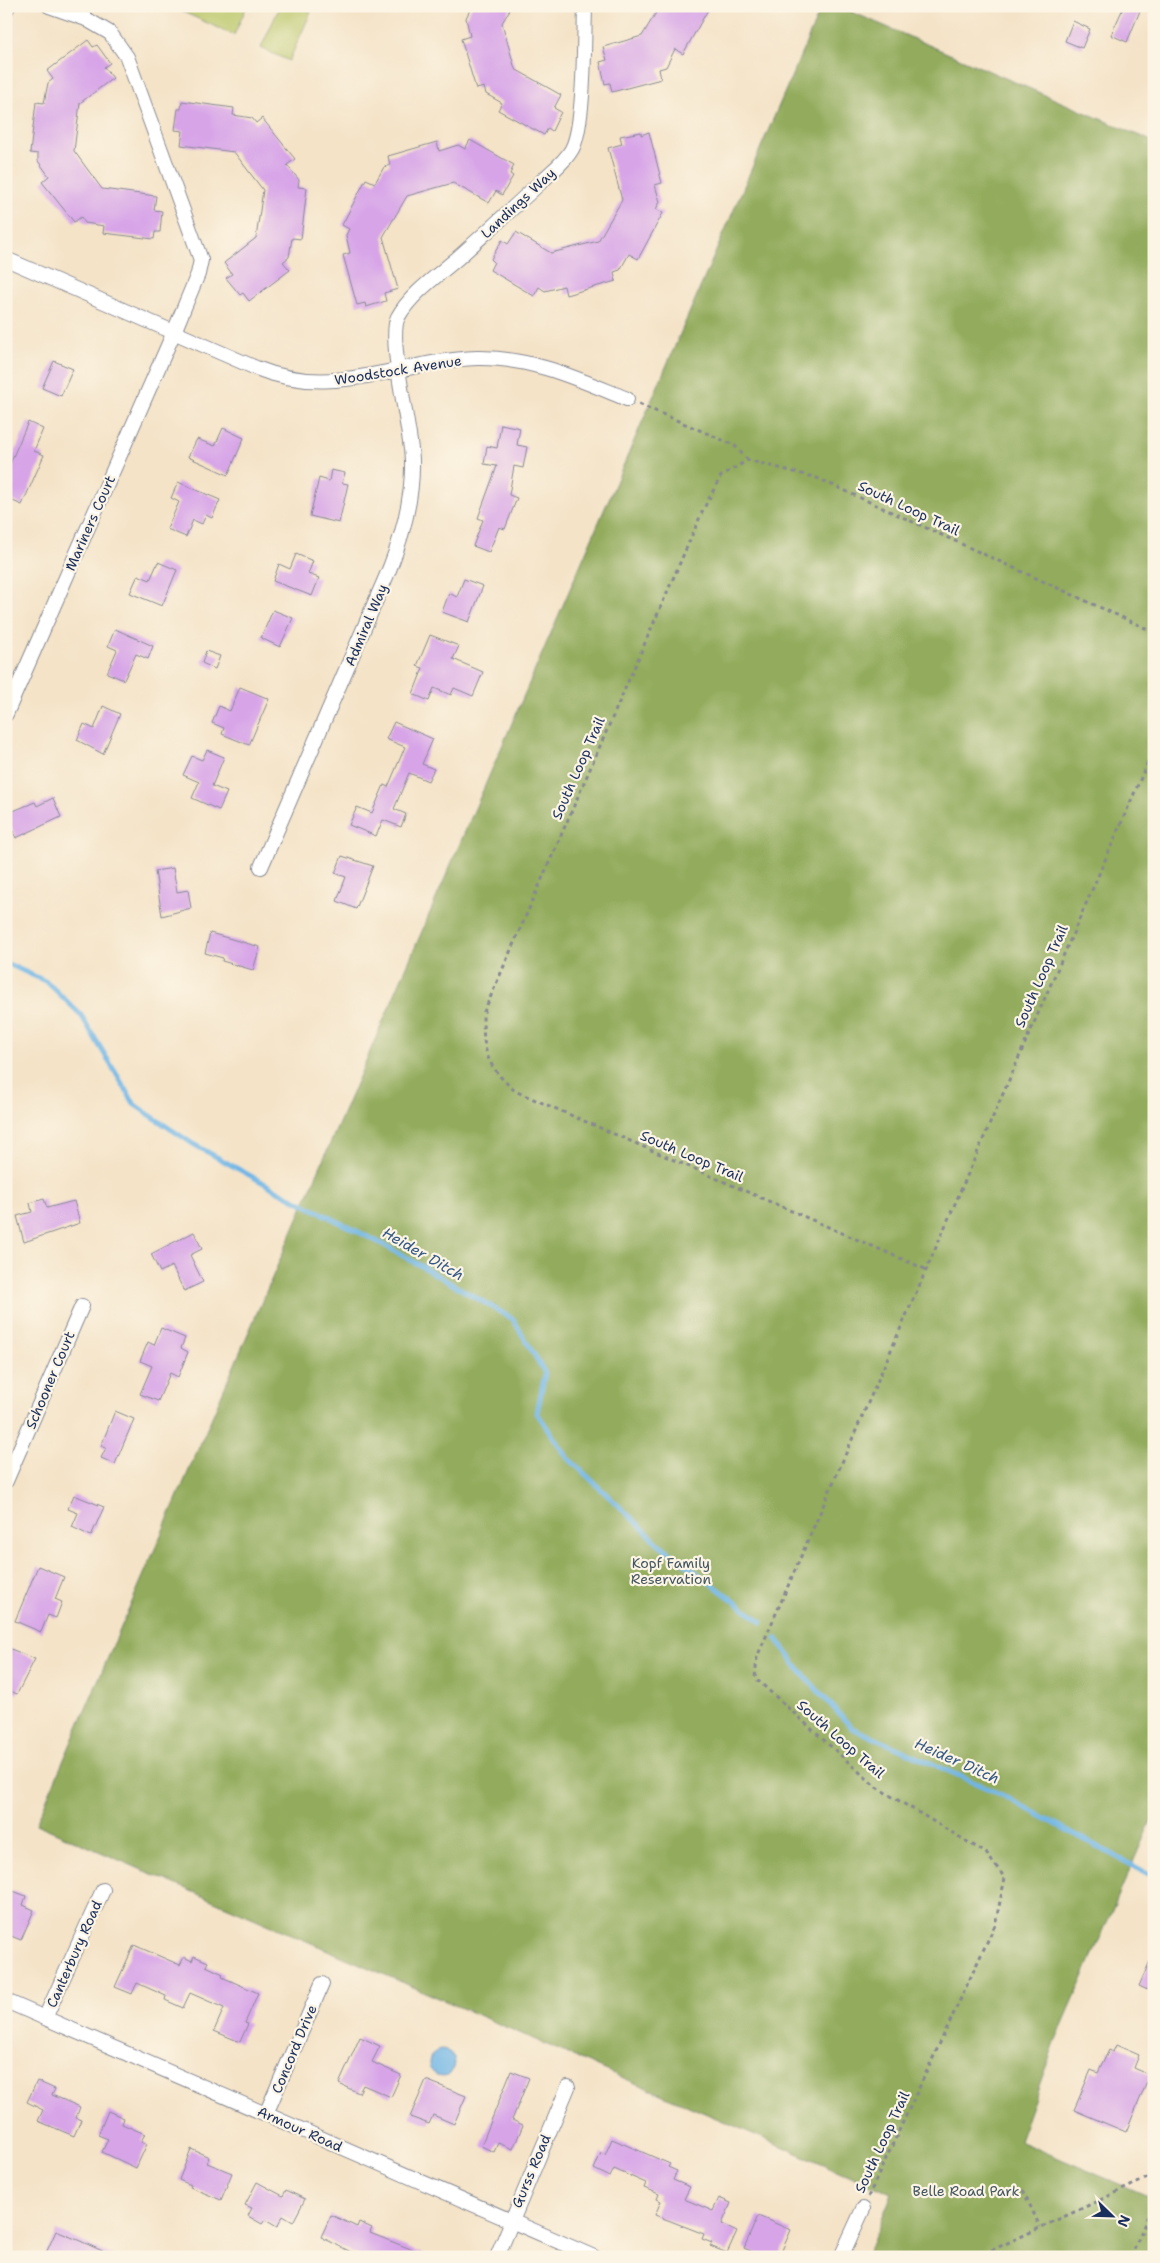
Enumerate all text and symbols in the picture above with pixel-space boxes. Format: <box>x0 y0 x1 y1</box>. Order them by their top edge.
street label: Landings Way <box>477 164 559 242</box>
street label: Woodstock Avenue <box>333 351 463 389</box>
street label: Mariners Court <box>61 472 119 574</box>
street label: South Loop Trail <box>855 477 964 540</box>
street label: Admiral Way <box>341 581 391 669</box>
street label: South Loop Trail <box>547 713 609 822</box>
street label: South Loop Trail <box>1010 921 1072 1030</box>
street label: South Loop Trail <box>638 1126 747 1186</box>
water label: Heider Ditch <box>379 1223 467 1285</box>
street label: Schooner Court <box>21 1328 79 1432</box>
park label: Kopf Family Reservation <box>631 1554 712 1588</box>
street label: South Loop Trail <box>793 1696 889 1782</box>
water label: Heider Ditch <box>911 1733 1003 1789</box>
street label: Canterbury Road <box>42 1897 106 2010</box>
street label: Concord Drive <box>267 2002 321 2096</box>
street label: South Loop Trail <box>851 2087 914 2196</box>
street label: Armour Road <box>255 2102 345 2156</box>
street label: Gurss Road <box>507 2131 555 2210</box>
park label: Belle Road Park <box>913 2182 1019 2200</box>
north arrow <box>1088 2190 1138 2240</box>
text: N <box>1114 2212 1134 2230</box>

